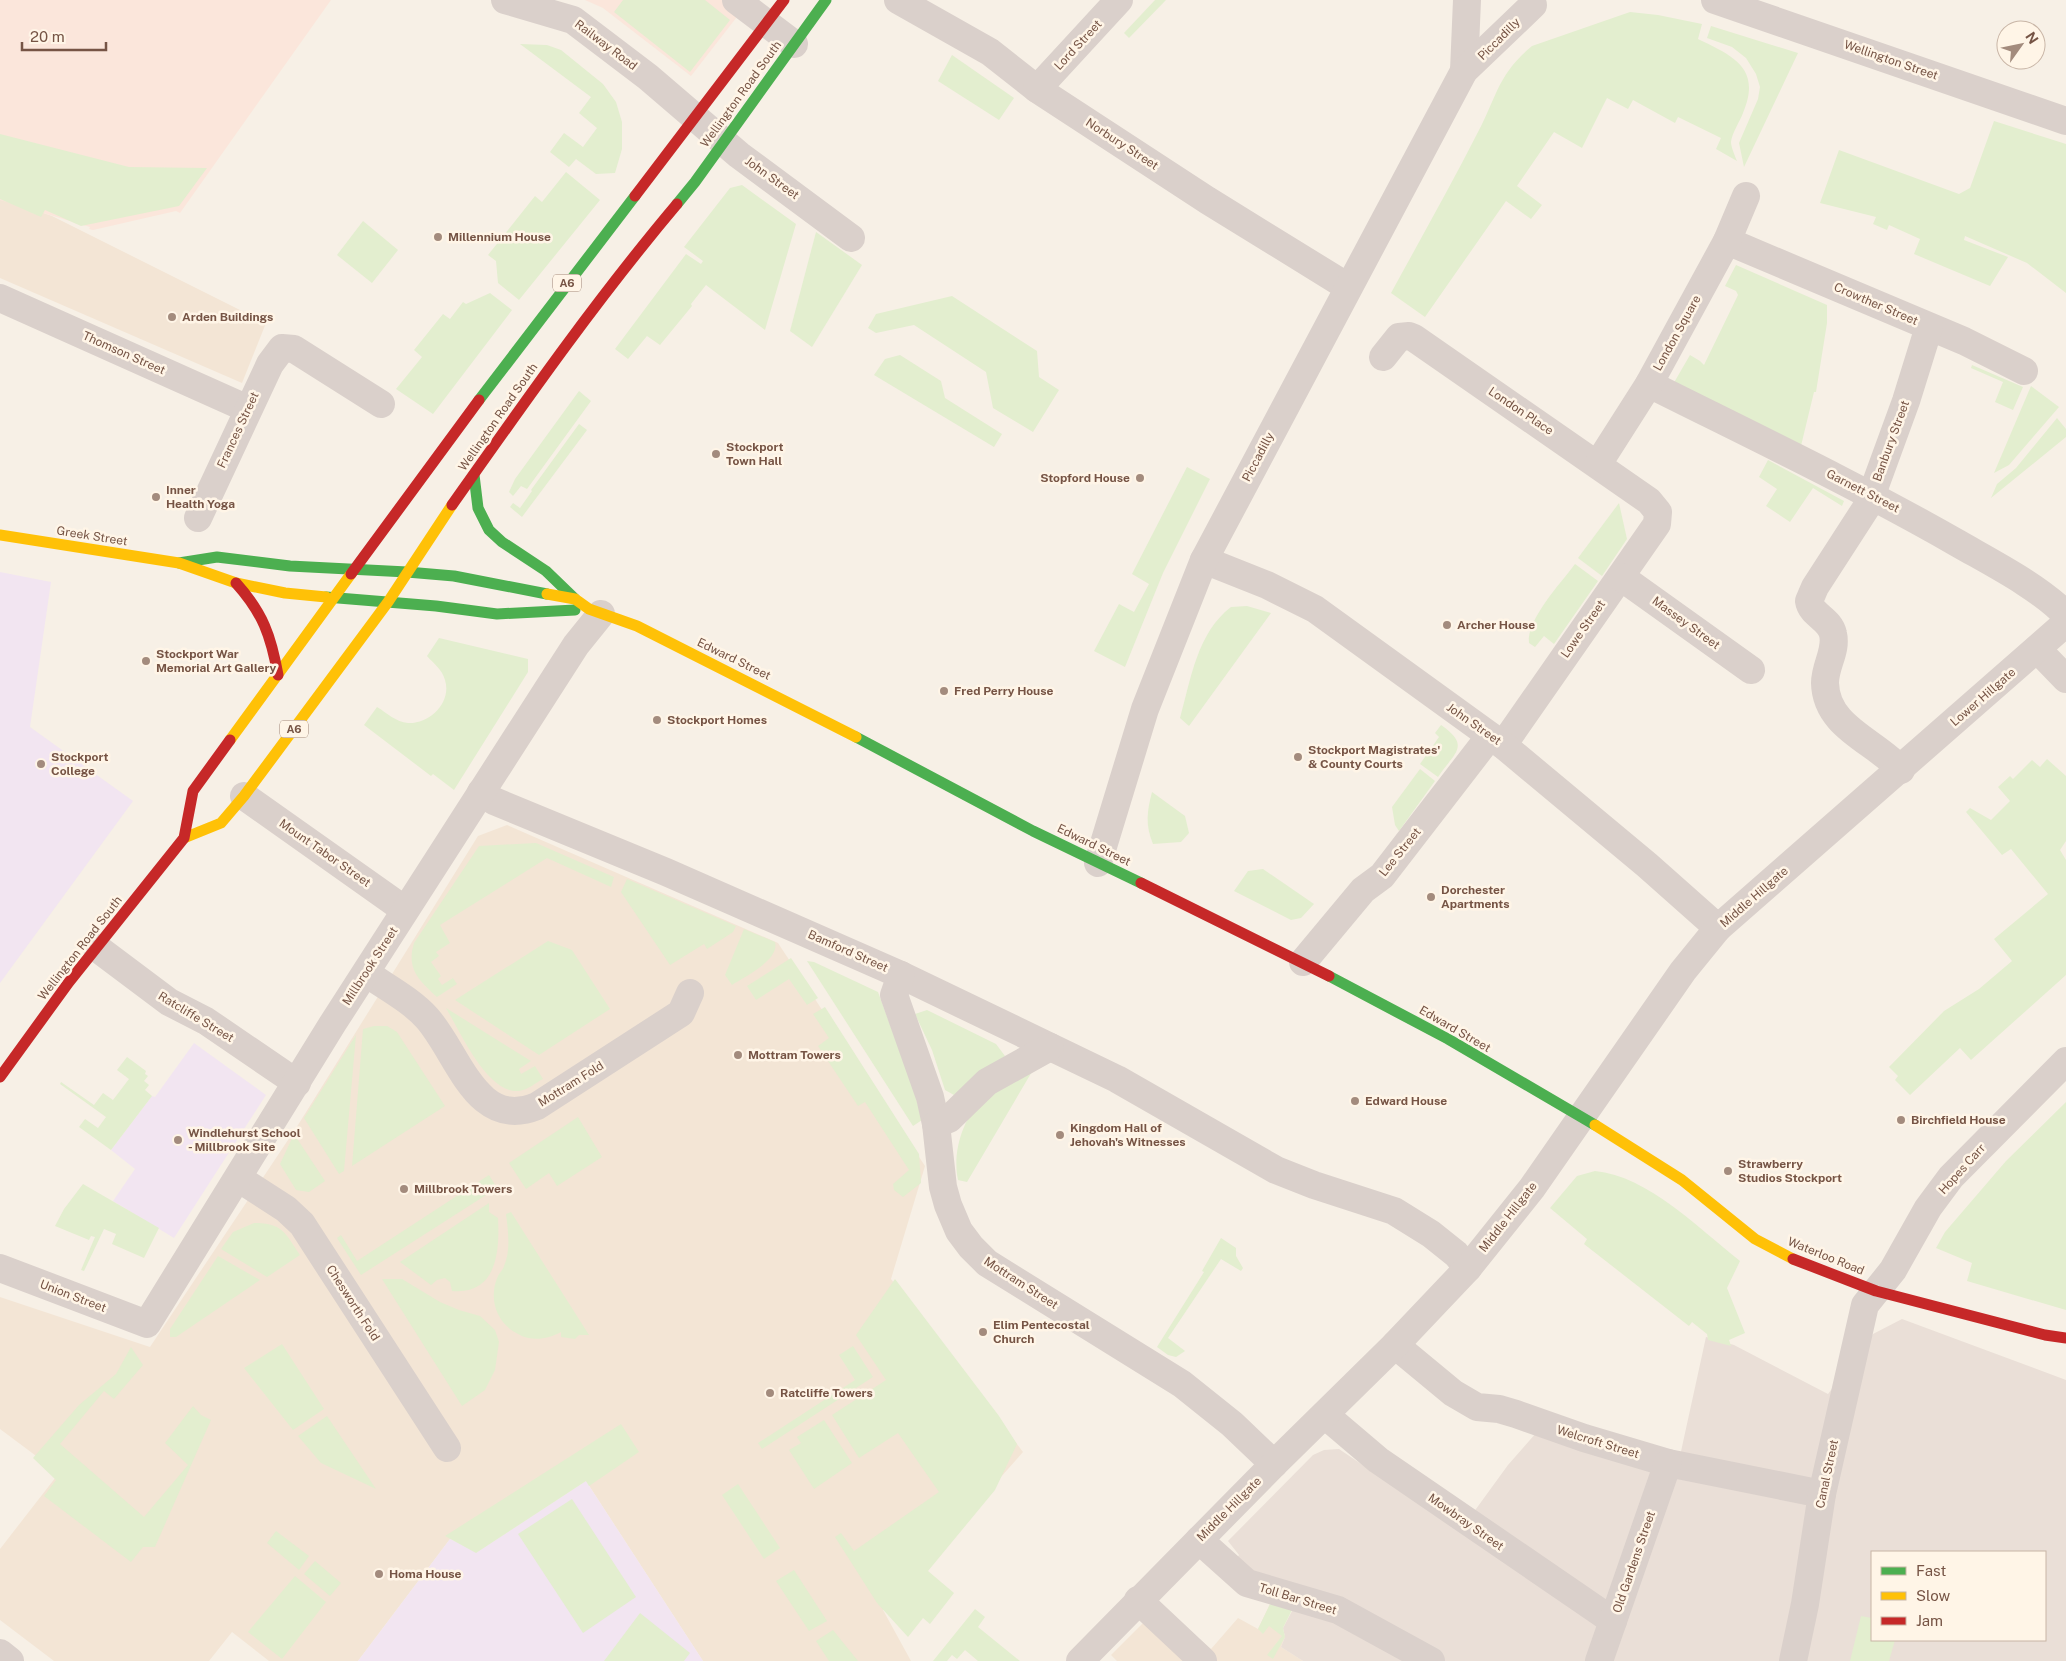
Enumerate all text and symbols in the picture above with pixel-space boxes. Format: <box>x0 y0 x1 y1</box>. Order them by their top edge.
street label: Piccadilly <box>1475 15 1523 63</box>
street label: Railway Road <box>572 17 640 73</box>
street label: Lord Street <box>1051 17 1105 73</box>
scale bar <box>22 20 106 52</box>
north arrow <box>1996 20 2046 70</box>
text: 20 m <box>30 28 65 45</box>
text: N <box>2022 29 2042 47</box>
street label: Wellington Street <box>1842 37 1940 83</box>
street label: Wellington Road South <box>698 38 784 150</box>
street label: Norbury Street <box>1083 115 1161 173</box>
street label: John Street <box>742 154 802 202</box>
place label: Millennium House <box>448 230 551 244</box>
marker: Millennium House <box>432 231 444 243</box>
road number: A6 <box>553 274 581 292</box>
street label: Crowther Street <box>1832 280 1920 328</box>
street label: London Square <box>1650 293 1704 373</box>
place label: Arden Buildings <box>182 310 273 324</box>
marker: Arden Buildings <box>166 311 178 323</box>
street label: Thomson Street <box>81 329 168 378</box>
street label: Wellington Road South <box>456 360 540 473</box>
street label: London Place <box>1486 384 1556 438</box>
street label: Frances Street <box>214 389 262 470</box>
street label: Banbury Street <box>1870 398 1912 483</box>
street label: Piccadilly <box>1239 429 1277 484</box>
place label: Stockport Town Hall <box>726 440 783 468</box>
marker: Stockport Town Hall <box>710 448 722 460</box>
street label: Garnett Street <box>1824 467 1902 516</box>
place label: Stopford House <box>1040 471 1130 485</box>
marker: Stopford House <box>1134 472 1146 484</box>
place label: Inner Health Yoga <box>166 483 235 511</box>
marker: Inner Health Yoga <box>150 491 162 503</box>
street label: Greek Street <box>55 523 129 549</box>
street label: Massey Street <box>1649 594 1723 652</box>
street label: Lowe Street <box>1558 597 1608 661</box>
place label: Archer House <box>1457 618 1535 632</box>
marker: Archer House <box>1441 619 1453 631</box>
street label: Edward Street <box>695 635 773 683</box>
place label: Stockport War Memorial Art Gallery <box>156 647 277 675</box>
marker: Stockport War Memorial Art Gallery <box>140 655 152 667</box>
street label: Lower Hillgate <box>1948 665 2018 729</box>
place label: Fred Perry House <box>954 684 1054 698</box>
marker: Fred Perry House <box>938 685 950 697</box>
street label: John Street <box>1444 700 1504 748</box>
place label: Stockport Homes <box>667 713 767 727</box>
marker: Stockport Homes <box>651 714 663 726</box>
road number: A6 <box>280 721 308 738</box>
place label: Stockport Magistrates' & County Courts <box>1308 743 1440 771</box>
place label: Stockport College <box>51 750 108 778</box>
marker: Stockport Magistrates' & County Courts <box>1292 751 1304 763</box>
marker: Stockport College <box>35 758 47 770</box>
street label: Mount Tabor Street <box>277 816 374 890</box>
street label: Edward Street <box>1055 821 1133 869</box>
street label: Lee Street <box>1376 825 1424 879</box>
street label: Middle Hillgate <box>1717 864 1791 930</box>
place label: Dorchester Apartments <box>1441 883 1510 911</box>
marker: Dorchester Apartments <box>1425 891 1437 903</box>
street label: Wellington Road South <box>35 893 125 1003</box>
street label: Millbrook Street <box>339 924 401 1008</box>
street label: Bamford Street <box>806 927 890 975</box>
street label: Ratcliffe Street <box>156 989 237 1045</box>
street label: Edward Street <box>1417 1003 1493 1055</box>
place label: Mottram Towers <box>748 1048 841 1062</box>
marker: Mottram Towers <box>732 1049 744 1061</box>
street label: Mottram Fold <box>536 1058 606 1110</box>
place label: Edward House <box>1365 1094 1447 1108</box>
marker: Edward House <box>1349 1095 1361 1107</box>
place label: Birchfield House <box>1911 1113 2006 1127</box>
marker: Birchfield House <box>1895 1114 1907 1126</box>
place label: Kingdom Hall of Jehovah's Witnesses <box>1070 1121 1186 1149</box>
place label: Windlehurst School - Millbrook Site <box>188 1126 301 1154</box>
marker: Kingdom Hall of Jehovah's Witnesses <box>1054 1129 1066 1141</box>
marker: Windlehurst School - Millbrook Site <box>172 1134 184 1146</box>
street label: Hopes Carr <box>1936 1141 1988 1197</box>
place label: Strawberry Studios Stockport <box>1738 1157 1842 1185</box>
marker: Strawberry Studios Stockport <box>1722 1165 1734 1177</box>
street label: Middle Hillgate <box>1476 1179 1540 1255</box>
place label: Millbrook Towers <box>414 1182 512 1196</box>
marker: Millbrook Towers <box>398 1183 410 1195</box>
street label: Waterloo Road <box>1786 1234 1866 1278</box>
street label: Mottram Street <box>981 1254 1061 1312</box>
street label: Chesworth Fold <box>323 1263 383 1343</box>
street label: Union Street <box>38 1277 108 1315</box>
place label: Elim Pentecostal Church <box>993 1318 1090 1346</box>
marker: Elim Pentecostal Church <box>977 1326 989 1338</box>
place label: Ratcliffe Towers <box>780 1386 873 1400</box>
marker: Ratcliffe Towers <box>764 1387 776 1399</box>
street label: Welcroft Street <box>1555 1423 1641 1461</box>
street label: Canal Street <box>1813 1438 1841 1510</box>
street label: Middle Hillgate <box>1194 1474 1264 1544</box>
street label: Mowbray Street <box>1426 1491 1507 1553</box>
street label: Old Gardens Street <box>1610 1509 1658 1615</box>
legend <box>1871 1551 2046 1641</box>
text: Fast <box>1916 1562 1946 1579</box>
place label: Homa House <box>389 1567 462 1581</box>
marker: Homa House <box>373 1568 385 1580</box>
street label: Toll Bar Street <box>1257 1581 1339 1618</box>
text: Slow <box>1916 1587 1951 1604</box>
text: Jam <box>1916 1612 1943 1629</box>

